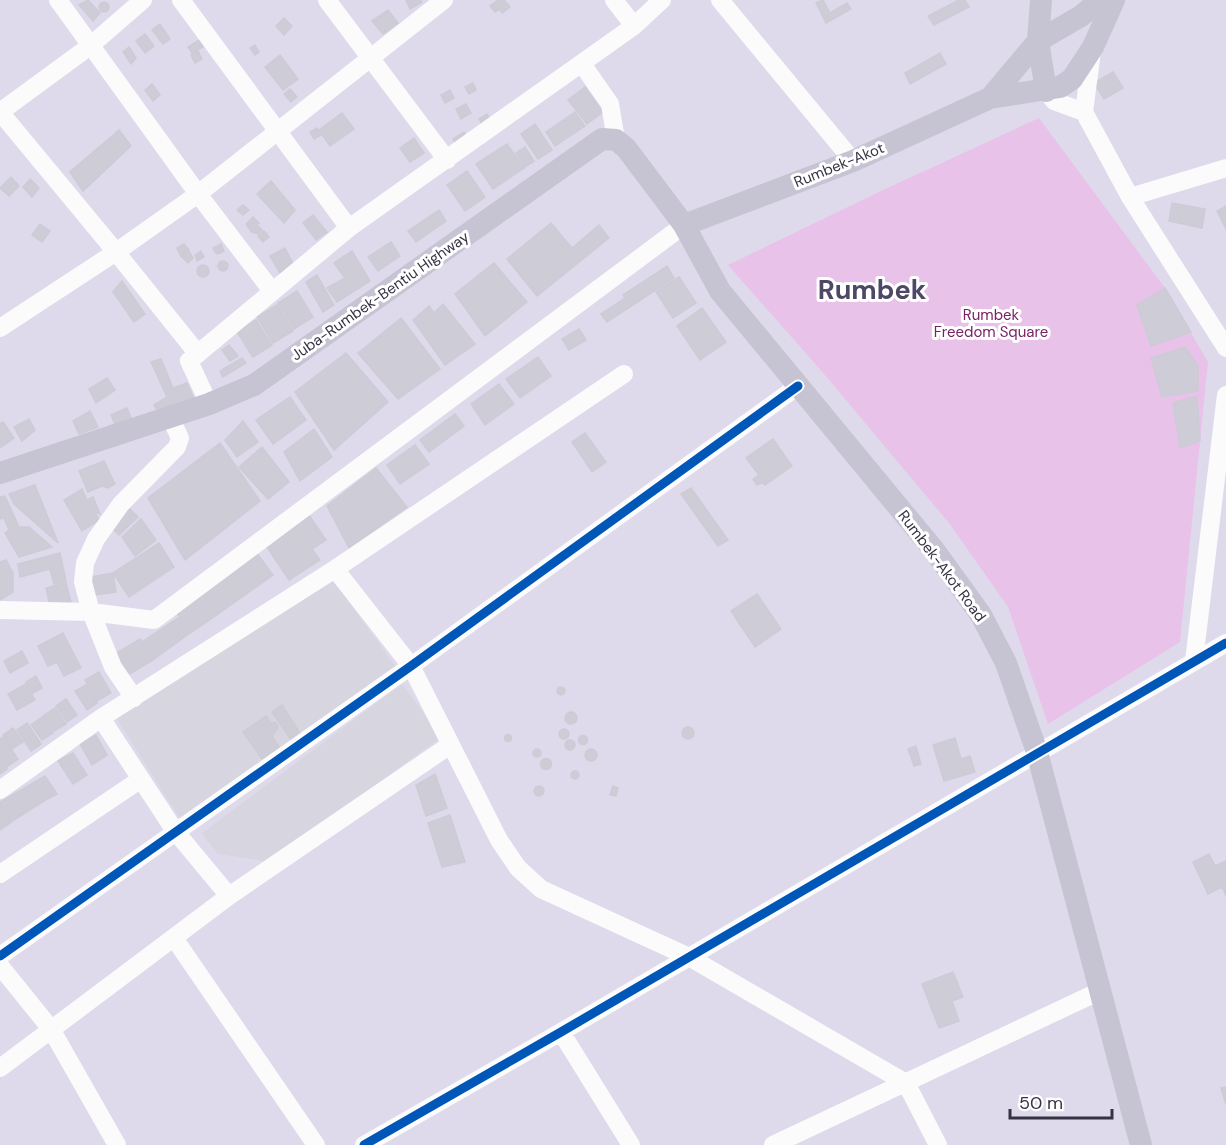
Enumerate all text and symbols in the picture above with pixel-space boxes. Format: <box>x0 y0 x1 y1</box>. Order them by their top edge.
street label: Rumbek-Akot <box>791 138 887 192</box>
street label: Juba-Rumbek-Bentiu Highway <box>287 226 473 365</box>
district label: Rumbek <box>818 272 927 307</box>
park label: Rumbek Freedom Square <box>934 305 1048 342</box>
street label: Rumbek-Akot Road <box>894 506 990 626</box>
scale bar <box>1010 1082 1112 1120</box>
text: 50 m <box>1019 1091 1063 1115</box>

